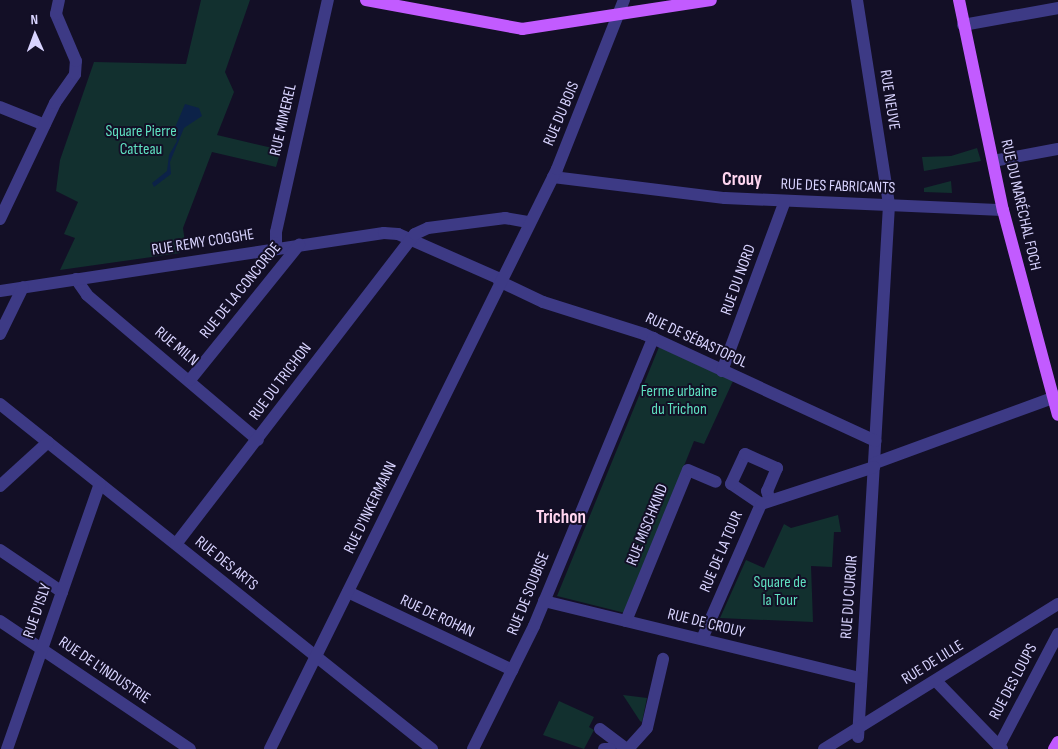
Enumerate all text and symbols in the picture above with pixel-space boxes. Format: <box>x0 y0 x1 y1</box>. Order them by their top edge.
north arrow <box>10 10 60 60</box>
text: N <box>30 11 38 28</box>
street label: RUE NEUVE <box>875 68 903 132</box>
street label: RUE DU BOIS <box>540 79 584 149</box>
street label: RUE MIMEREL <box>266 82 302 158</box>
park label: Square Pierre Catteau <box>105 122 177 160</box>
street label: RUE DU MARÉCHAL FOCH <box>996 138 1044 272</box>
district label: Crouy <box>722 169 762 191</box>
street label: RUE DES FABRICANTS <box>780 175 896 199</box>
street label: RUE REMY COGGHE <box>150 225 256 261</box>
street label: RUE DE LA CONCORDE <box>196 239 286 343</box>
street label: RUE DU NORD <box>717 242 761 318</box>
street label: RUE DE SÉBASTOPOL <box>642 309 750 373</box>
street label: RUE MILN <box>150 323 202 371</box>
street label: RUE DU TRICHON <box>246 340 316 424</box>
park label: Ferme urbaine du Trichon <box>641 382 717 420</box>
street label: RUE D'INKERMANN <box>340 459 402 557</box>
street label: RUE MISCHKIND <box>623 481 673 569</box>
district label: Trichon <box>536 507 586 529</box>
street label: RUE DE LA TOUR <box>696 509 748 595</box>
street label: RUE DES ARTS <box>191 533 261 595</box>
street label: RUE DE SOUBISE <box>504 550 554 638</box>
street label: RUE DU CUROIR <box>837 554 863 640</box>
park label: Square de la Tour <box>754 573 806 611</box>
street label: RUE D'ISLY <box>20 581 56 641</box>
street label: RUE DE ROHAN <box>397 591 477 643</box>
street label: RUE DE CROUY <box>665 605 747 643</box>
street label: RUE DE L'INDUSTRIE <box>54 633 154 709</box>
street label: RUE DE LILLE <box>899 637 967 689</box>
street label: RUE DES LOUPS <box>986 641 1042 723</box>

